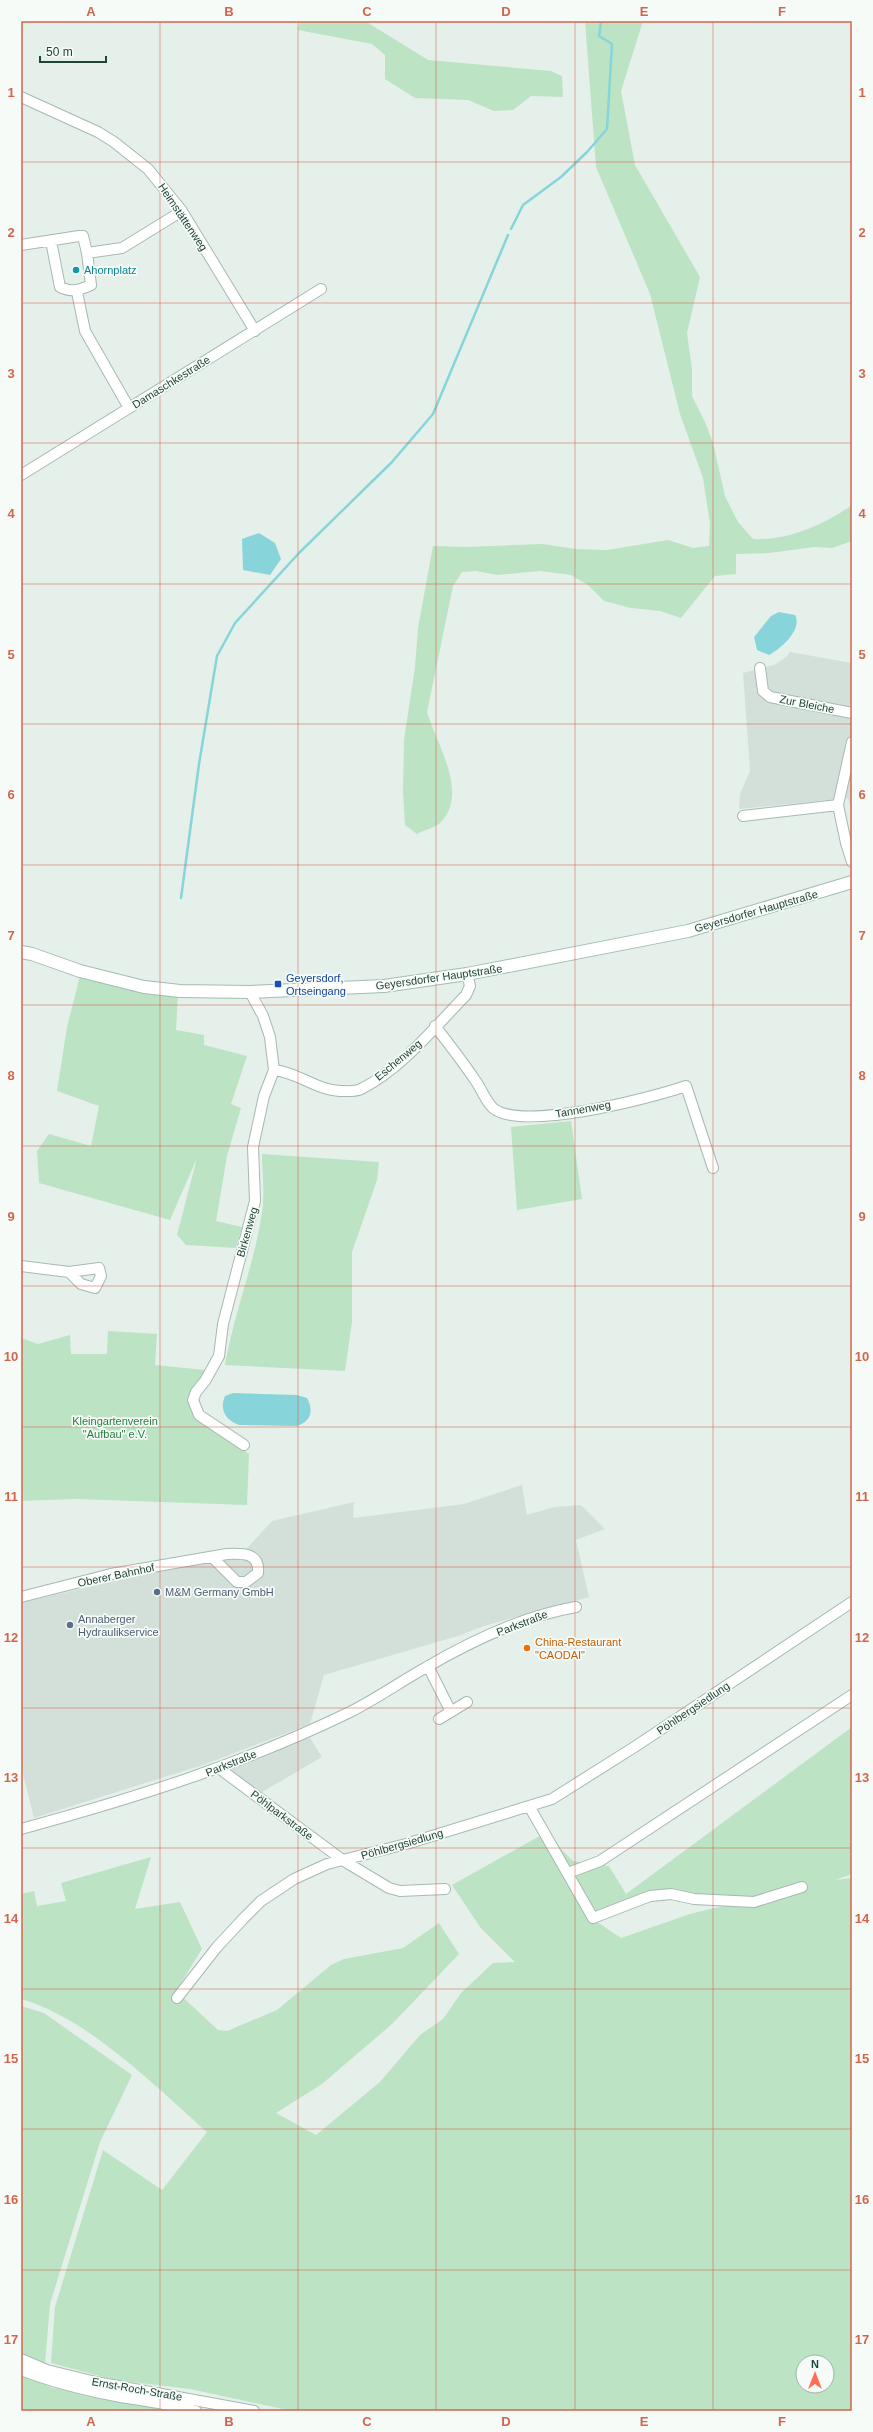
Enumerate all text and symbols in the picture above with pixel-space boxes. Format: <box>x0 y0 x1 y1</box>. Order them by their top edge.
text: A <box>86 4 96 19</box>
text: B <box>224 4 234 19</box>
text: C <box>362 4 372 19</box>
text: D <box>501 4 511 19</box>
text: E <box>640 4 649 19</box>
text: F <box>778 4 786 19</box>
scale bar <box>40 38 106 64</box>
text: 50 m <box>46 45 73 59</box>
text: 1 <box>7 85 15 100</box>
text: 1 <box>858 85 866 100</box>
street label: Heimstättenweg <box>156 181 210 253</box>
text: 2 <box>7 225 15 240</box>
text: 2 <box>858 225 866 240</box>
place label: Ahornplatz <box>84 264 137 276</box>
marker: Ahornplatz <box>71 265 81 275</box>
street label: Damaschkestraße <box>130 353 212 411</box>
text: 3 <box>7 366 15 381</box>
text: 3 <box>858 366 866 381</box>
text: 4 <box>7 506 15 521</box>
text: 4 <box>858 506 866 521</box>
text: 5 <box>7 647 15 662</box>
text: 5 <box>858 647 866 662</box>
street label: Zur Bleiche <box>779 693 835 715</box>
text: 6 <box>7 787 15 802</box>
text: 6 <box>858 787 866 802</box>
street label: Geyersdorfer Hauptstraße <box>693 888 819 934</box>
text: 7 <box>7 928 15 943</box>
text: 7 <box>858 928 866 943</box>
street label: Geyersdorfer Hauptstraße <box>375 962 503 992</box>
place label: Geyersdorf, Ortseingang <box>286 972 346 997</box>
marker: Geyersdorf, Ortseingang <box>273 979 283 989</box>
street label: Eschenweg <box>372 1037 424 1083</box>
text: 8 <box>7 1068 15 1083</box>
text: 8 <box>858 1068 866 1083</box>
street label: Tannenweg <box>554 1098 612 1120</box>
street label: Birkenweg <box>234 1206 260 1258</box>
text: 9 <box>7 1209 15 1224</box>
text: 9 <box>858 1209 866 1224</box>
text: 10 <box>4 1349 18 1364</box>
text: 10 <box>855 1349 869 1364</box>
park label: Kleingartenverein "Aufbau" e.V. <box>72 1415 158 1440</box>
text: 11 <box>4 1489 18 1504</box>
text: 11 <box>855 1489 869 1504</box>
street label: Oberer Bahnhof <box>76 1561 156 1589</box>
place label: M&M Germany GmbH <box>165 1586 274 1598</box>
marker: M&M Germany GmbH <box>152 1587 162 1597</box>
street label: Parkstraße <box>495 1608 549 1638</box>
place label: Annaberger Hydraulikservice <box>78 1613 159 1638</box>
marker: Annaberger Hydraulikservice <box>65 1620 75 1630</box>
text: 12 <box>4 1630 18 1645</box>
text: 12 <box>855 1630 869 1645</box>
place label: China-Restaurant "CAODAI" <box>535 1636 621 1661</box>
marker: China-Restaurant "CAODAI" <box>522 1643 532 1653</box>
street label: Pöhlbergsiedlung <box>654 1679 732 1737</box>
street label: Parkstraße <box>204 1747 258 1779</box>
text: 13 <box>4 1770 18 1785</box>
text: 13 <box>855 1770 869 1785</box>
street label: Pöhlparkstraße <box>249 1788 315 1842</box>
street label: Pöhlbergsiedlung <box>359 1827 445 1861</box>
text: 14 <box>4 1911 19 1926</box>
text: 14 <box>855 1911 870 1926</box>
text: 15 <box>4 2051 18 2066</box>
text: 15 <box>855 2051 869 2066</box>
text: 16 <box>4 2192 18 2207</box>
text: 16 <box>855 2192 869 2207</box>
text: 17 <box>4 2332 18 2347</box>
text: 17 <box>855 2332 869 2347</box>
north arrow <box>795 2354 835 2394</box>
text: N <box>811 2358 819 2370</box>
street label: Ernst-Roch-Straße <box>91 2375 183 2403</box>
text: A <box>86 2414 96 2429</box>
text: B <box>224 2414 234 2429</box>
text: C <box>362 2414 372 2429</box>
text: D <box>501 2414 511 2429</box>
text: E <box>640 2414 649 2429</box>
text: F <box>778 2414 786 2429</box>

